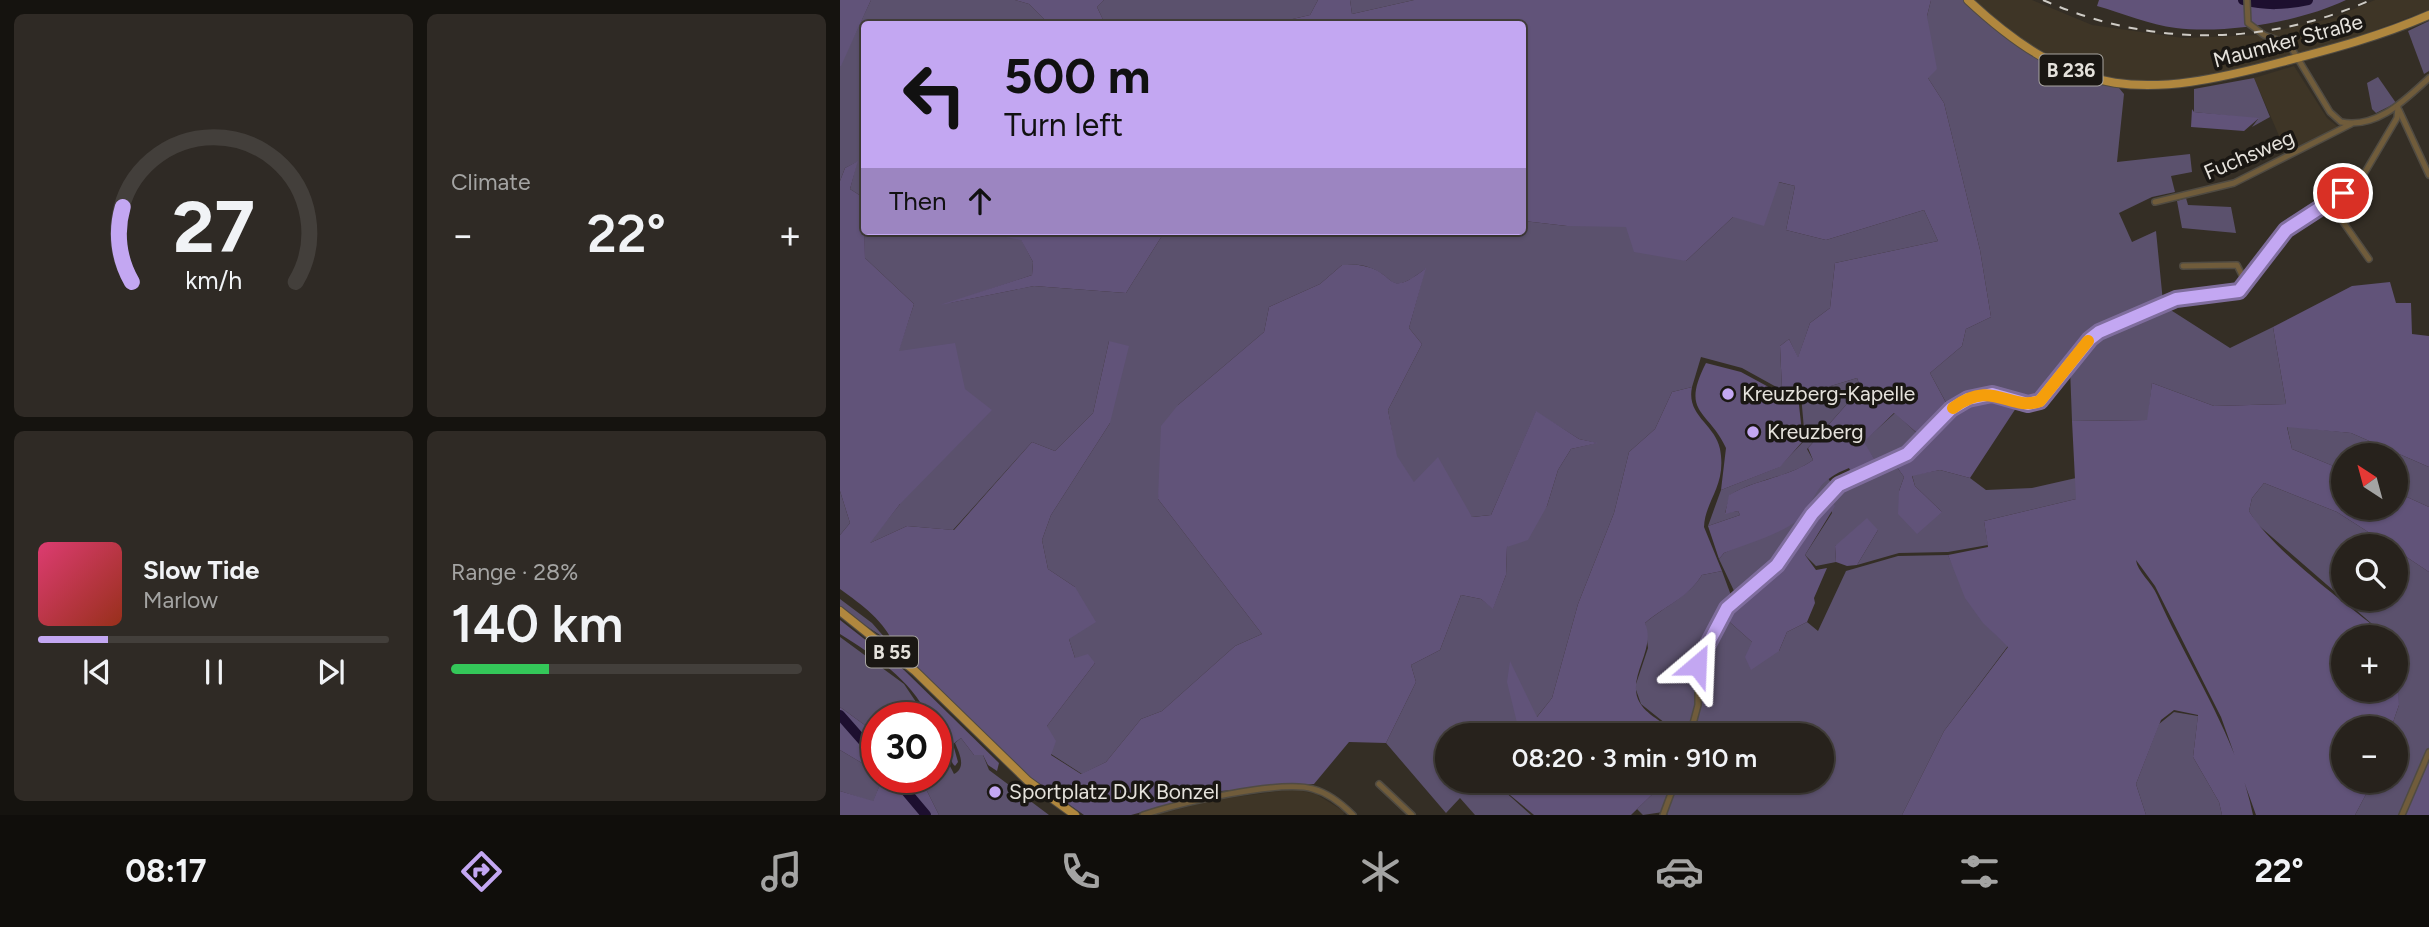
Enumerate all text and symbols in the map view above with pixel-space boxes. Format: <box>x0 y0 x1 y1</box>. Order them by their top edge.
street label: Maumker Straße <box>2210 9 2365 72</box>
text: 500 m <box>1004 46 1150 105</box>
icon: left <box>889 49 980 140</box>
road number: B 236 <box>2040 54 2102 86</box>
text: Turn left <box>1004 106 1123 144</box>
street label: Fuchsweg <box>2200 124 2298 185</box>
pin <box>2313 163 2373 223</box>
text: Climate <box>451 168 530 196</box>
icon: arrive <box>2324 174 2362 212</box>
icon: ahead <box>961 182 999 220</box>
text: 27 <box>172 183 255 270</box>
text: Then <box>889 185 947 217</box>
text: 22° <box>587 203 666 265</box>
text: − <box>451 212 475 258</box>
text: + <box>778 212 802 258</box>
text: km/h <box>185 264 242 294</box>
place label: Kreuzberg-Kapelle <box>1742 381 1915 406</box>
marker: Kreuzberg-Kapelle <box>1720 386 1736 402</box>
place label: Kreuzberg <box>1767 419 1864 444</box>
marker: Kreuzberg <box>1745 424 1761 440</box>
north arrow <box>2331 443 2408 520</box>
map controls <box>2331 443 2408 793</box>
button: search <box>2331 534 2408 611</box>
text: Slow Tide <box>143 554 259 586</box>
text: Range · 28% <box>451 558 578 586</box>
text: Marlow <box>143 586 218 614</box>
text: 140 km <box>451 593 623 655</box>
button: + <box>2331 625 2408 702</box>
position arrow <box>1660 628 1734 702</box>
road number: B 55 <box>866 636 918 667</box>
icon: previous <box>78 653 116 691</box>
icon: pause <box>195 653 233 691</box>
icon: next <box>312 653 350 691</box>
speed limit sign: 30 <box>861 702 952 793</box>
button: − <box>2331 716 2408 793</box>
text: 08:20 · 3 min · 910 m <box>1512 742 1757 774</box>
place label: Sportplatz DJK Bonzel <box>1009 779 1219 804</box>
marker: Sportplatz DJK Bonzel <box>987 784 1003 800</box>
icon: directions <box>457 847 506 896</box>
icon: music <box>757 847 806 896</box>
icon: phone <box>1056 847 1105 896</box>
icon: climate <box>1356 847 1405 896</box>
icon: car <box>1655 847 1704 896</box>
icon: filters <box>1955 847 2004 896</box>
text: 08:17 <box>125 852 207 890</box>
text: 22° <box>2254 852 2304 890</box>

